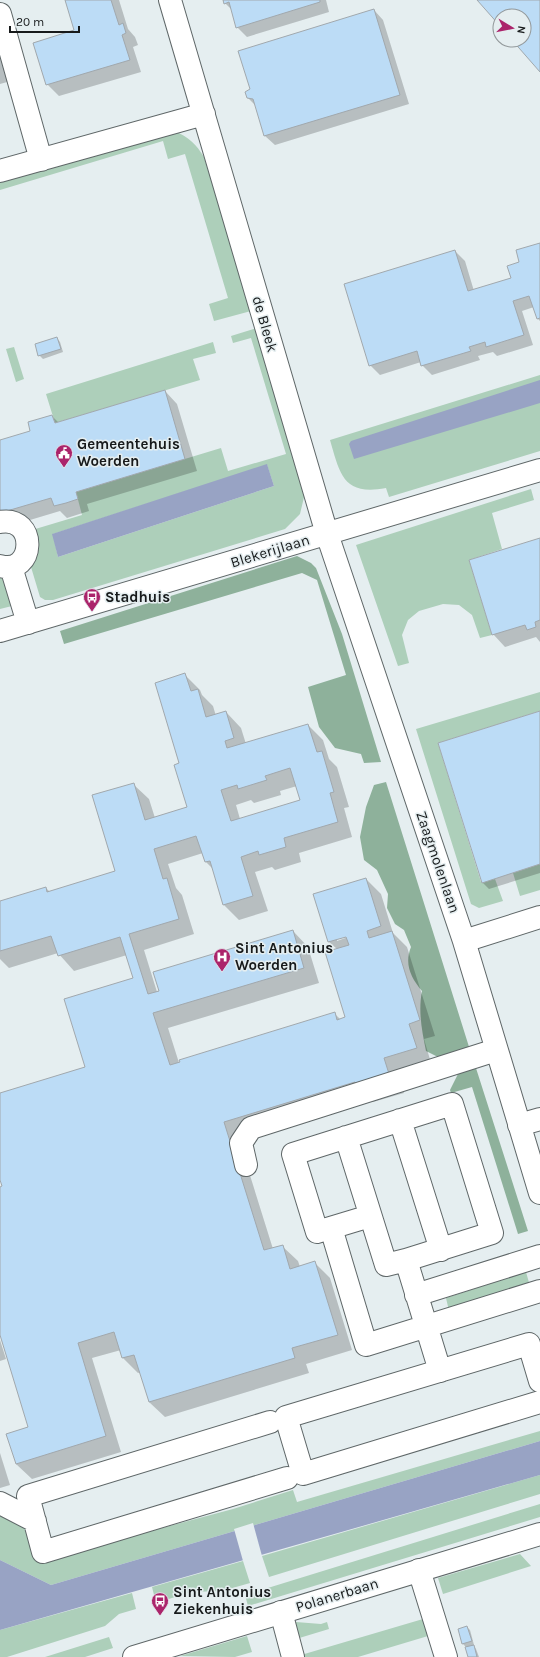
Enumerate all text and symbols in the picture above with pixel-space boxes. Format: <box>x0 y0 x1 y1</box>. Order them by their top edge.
scale bar <box>10 8 79 34</box>
north arrow <box>492 8 532 48</box>
text: 20 m <box>16 15 44 29</box>
text: N <box>514 25 528 35</box>
street label: de Bleek <box>248 294 282 354</box>
place label: Gemeentehuis Woerden <box>77 435 180 470</box>
public building icon: Gemeentehuis Woerden <box>54 443 74 468</box>
street label: Blekerijlaan <box>228 530 312 572</box>
bus stop icon: Stadhuis <box>82 587 102 612</box>
place label: Stadhuis <box>105 588 170 606</box>
street label: Zaagmolenlaan <box>412 809 464 915</box>
place label: Sint Antonius Woerden <box>235 939 333 974</box>
hospital icon: Sint Antonius Woerden <box>212 947 232 972</box>
street label: Polanerbaan <box>293 1574 381 1616</box>
place label: Sint Antonius Ziekenhuis <box>173 1583 271 1618</box>
bus stop icon: Sint Antonius Ziekenhuis <box>150 1591 170 1616</box>

